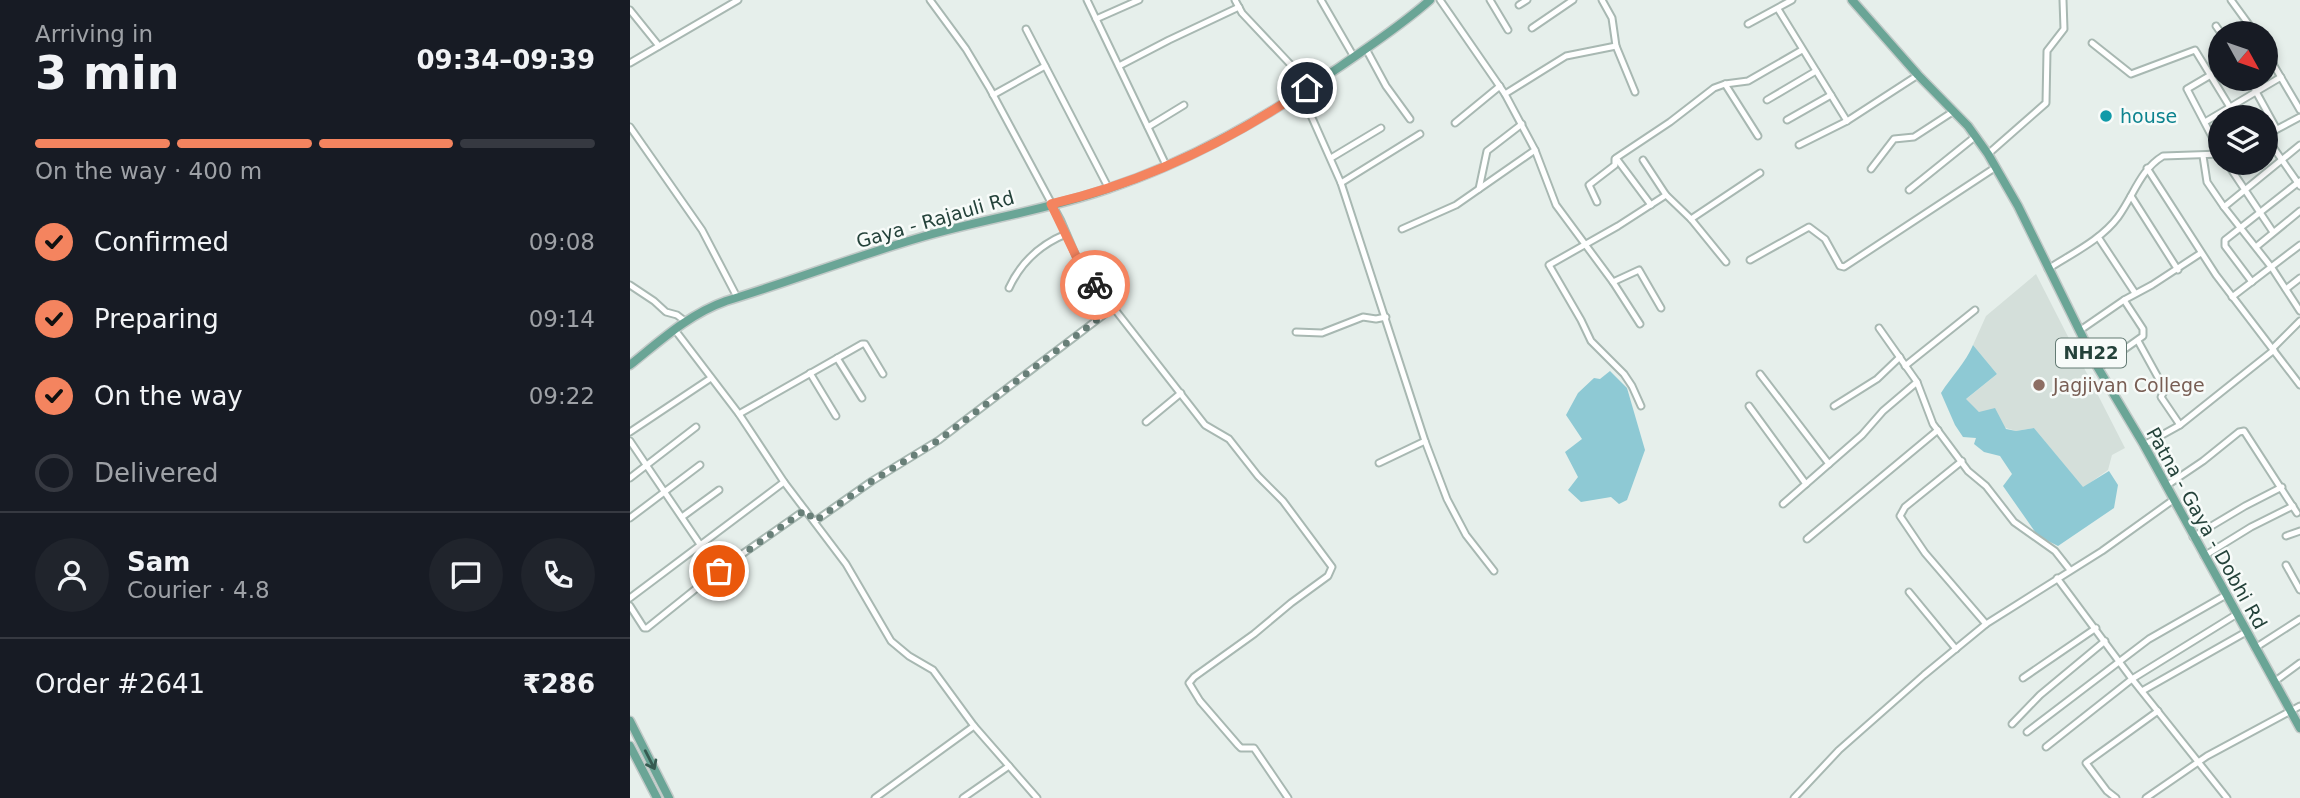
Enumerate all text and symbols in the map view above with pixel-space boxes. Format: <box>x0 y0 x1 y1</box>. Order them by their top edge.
text: Arriving in <box>35 21 153 47</box>
north arrow <box>2208 21 2278 91</box>
map controls <box>2208 21 2278 175</box>
text: 09:34–09:39 <box>416 45 595 75</box>
text: 3 min <box>35 46 179 100</box>
pin <box>1277 58 1337 118</box>
icon: home <box>1288 69 1326 107</box>
place label: house <box>2120 105 2177 127</box>
button: layers <box>2208 105 2278 175</box>
marker: house <box>2098 108 2114 124</box>
text: On the way · 400 m <box>35 158 262 184</box>
street label: Gaya - Rajauli Rd <box>853 186 1017 252</box>
icon: check <box>35 223 73 261</box>
text: Confirmed <box>94 227 229 257</box>
text: 09:08 <box>529 229 595 255</box>
courier <box>1060 250 1130 320</box>
icon: bike <box>1076 266 1114 304</box>
icon: check <box>35 300 73 338</box>
text: Preparing <box>94 304 219 334</box>
text: 09:14 <box>529 306 595 332</box>
road number: NH22 <box>2056 338 2126 368</box>
place label: Jagjivan College <box>2052 374 2205 396</box>
icon: check <box>35 377 73 415</box>
marker: Jagjivan College <box>2031 377 2047 393</box>
text: On the way <box>94 381 243 411</box>
text: 09:22 <box>529 383 595 409</box>
street label: Patna - Gaya - Dobhi Rd <box>2142 423 2272 633</box>
text: Delivered <box>94 458 218 488</box>
button: person <box>35 538 109 612</box>
button: chat <box>429 538 503 612</box>
button: phone <box>521 538 595 612</box>
pin <box>689 541 749 601</box>
text: Sam <box>127 547 190 577</box>
icon: bag <box>700 552 738 590</box>
text: Courier · 4.8 <box>127 577 270 603</box>
text: Order #2641 <box>35 669 205 699</box>
text: ₹286 <box>523 669 595 699</box>
one-way arrow <box>643 749 657 770</box>

